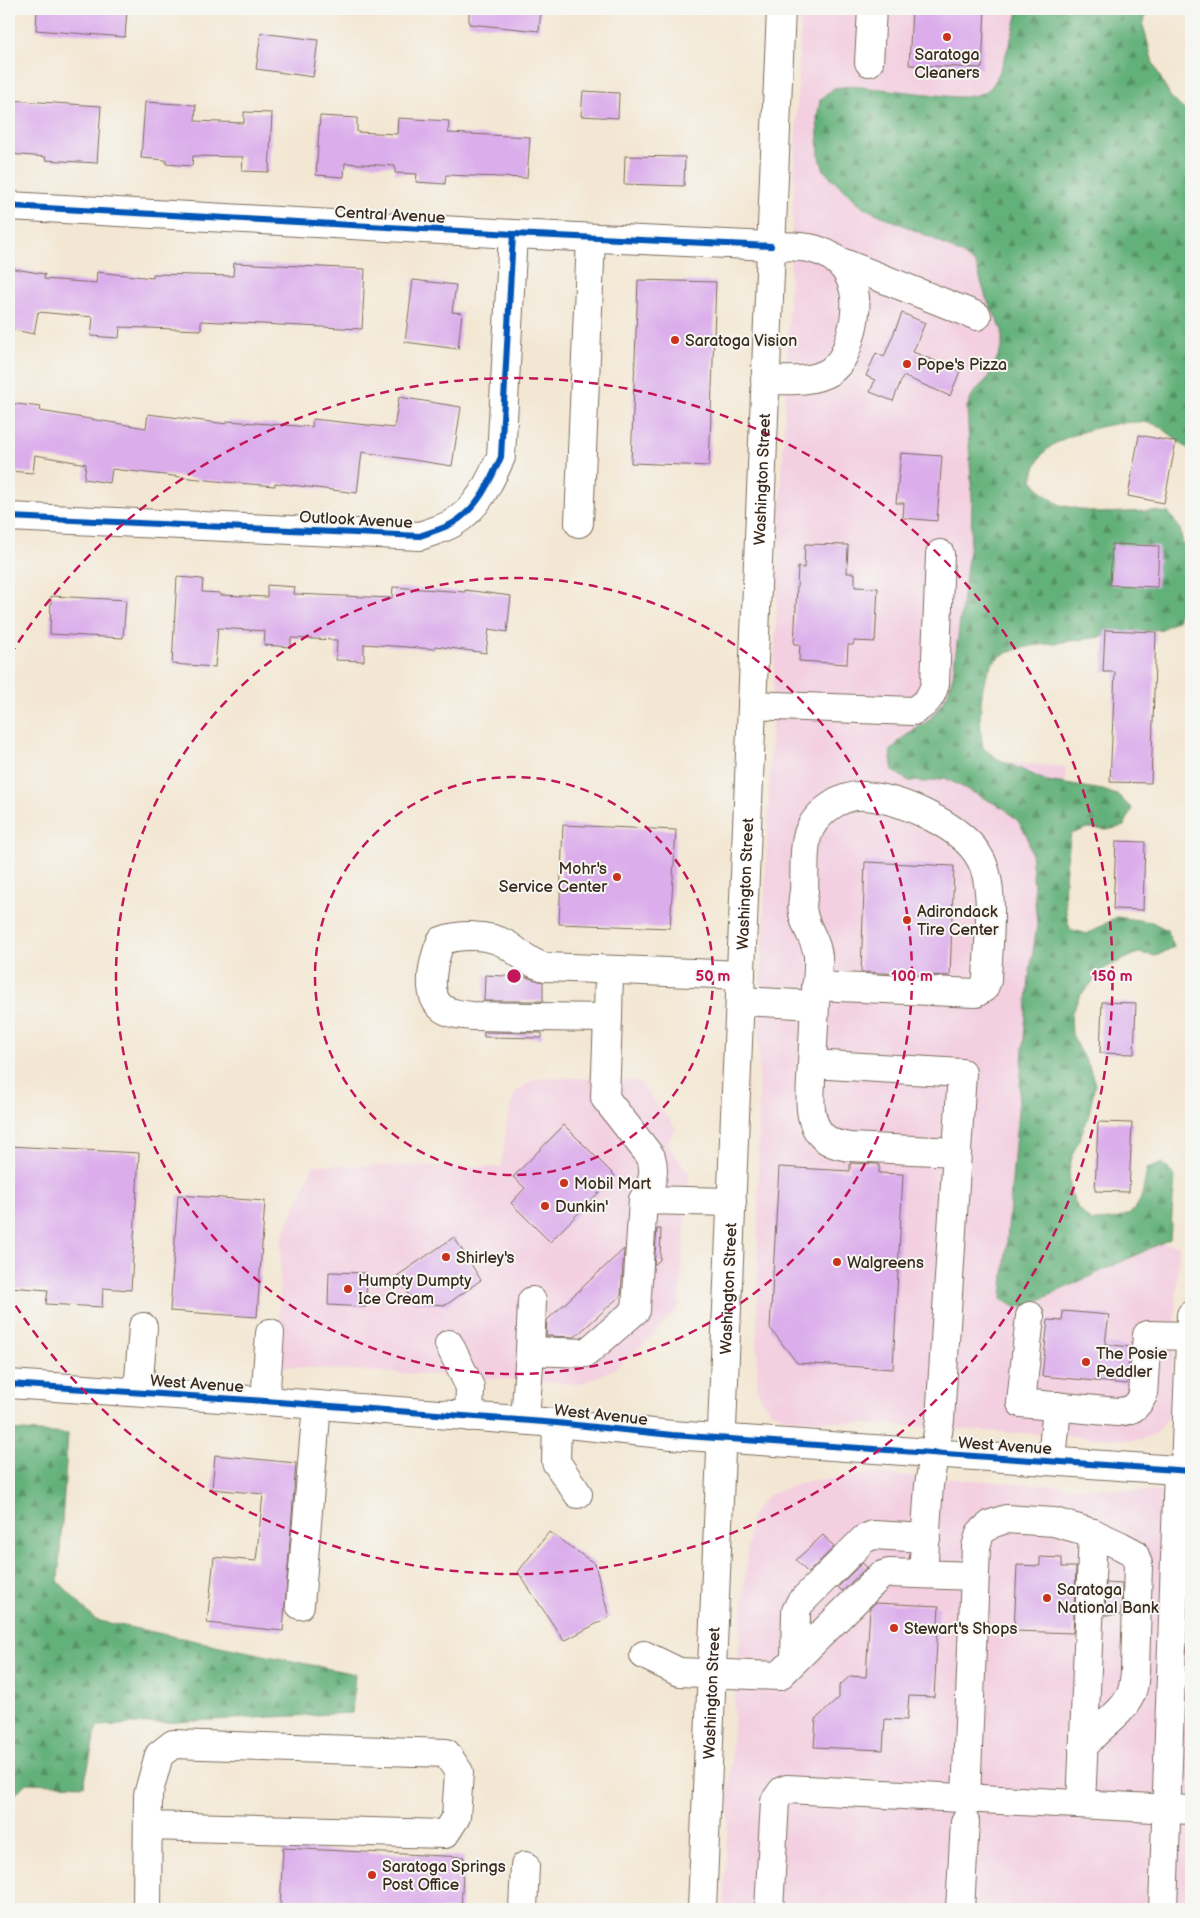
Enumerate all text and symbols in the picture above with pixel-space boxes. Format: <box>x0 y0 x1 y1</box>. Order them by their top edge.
marker: Saratoga Cleaners <box>941 31 953 43</box>
place label: Saratoga Cleaners <box>914 46 980 83</box>
street label: Central Avenue <box>334 203 446 228</box>
place label: Saratoga Vision <box>685 332 797 351</box>
marker: Saratoga Vision <box>669 334 681 346</box>
place label: Pope's Pizza <box>917 356 1007 375</box>
marker: Pope's Pizza <box>901 358 913 370</box>
street label: Washington Street <box>751 413 775 546</box>
street label: Outlook Avenue <box>299 508 414 533</box>
street label: Washington Street <box>734 817 758 950</box>
place label: Mohr's Service Center <box>499 860 607 897</box>
marker: Mohr's Service Center <box>611 871 623 883</box>
place label: Adirondack Tire Center <box>917 903 999 940</box>
marker: Adirondack Tire Center <box>901 914 913 926</box>
centre of rings <box>505 967 523 985</box>
text: 50 m <box>696 967 731 986</box>
text: 100 m <box>891 967 933 986</box>
text: 150 m <box>1091 967 1133 986</box>
place label: Mobil Mart <box>574 1175 651 1194</box>
marker: Mobil Mart <box>558 1177 570 1189</box>
place label: Dunkin' <box>555 1198 608 1217</box>
marker: Dunkin' <box>539 1200 551 1212</box>
street label: Washington Street <box>717 1222 742 1355</box>
place label: Shirley's <box>456 1249 515 1268</box>
marker: Shirley's <box>440 1251 452 1263</box>
place label: Walgreens <box>847 1254 924 1273</box>
marker: Walgreens <box>831 1256 843 1268</box>
place label: Humpty Dumpty Ice Cream <box>358 1272 472 1309</box>
marker: Humpty Dumpty Ice Cream <box>342 1283 354 1295</box>
place label: The Posie Peddler <box>1096 1345 1168 1382</box>
marker: The Posie Peddler <box>1080 1356 1092 1368</box>
street label: West Avenue <box>149 1372 245 1397</box>
street label: West Avenue <box>553 1401 649 1430</box>
street label: West Avenue <box>957 1434 1053 1459</box>
place label: Saratoga National Bank <box>1057 1581 1159 1618</box>
marker: Saratoga National Bank <box>1041 1592 1053 1604</box>
place label: Stewart's Shops <box>904 1620 1017 1639</box>
marker: Stewart's Shops <box>888 1622 900 1634</box>
street label: Washington Street <box>700 1627 725 1760</box>
place label: Saratoga Springs Post Office <box>382 1858 506 1895</box>
marker: Saratoga Springs Post Office <box>366 1869 378 1881</box>

